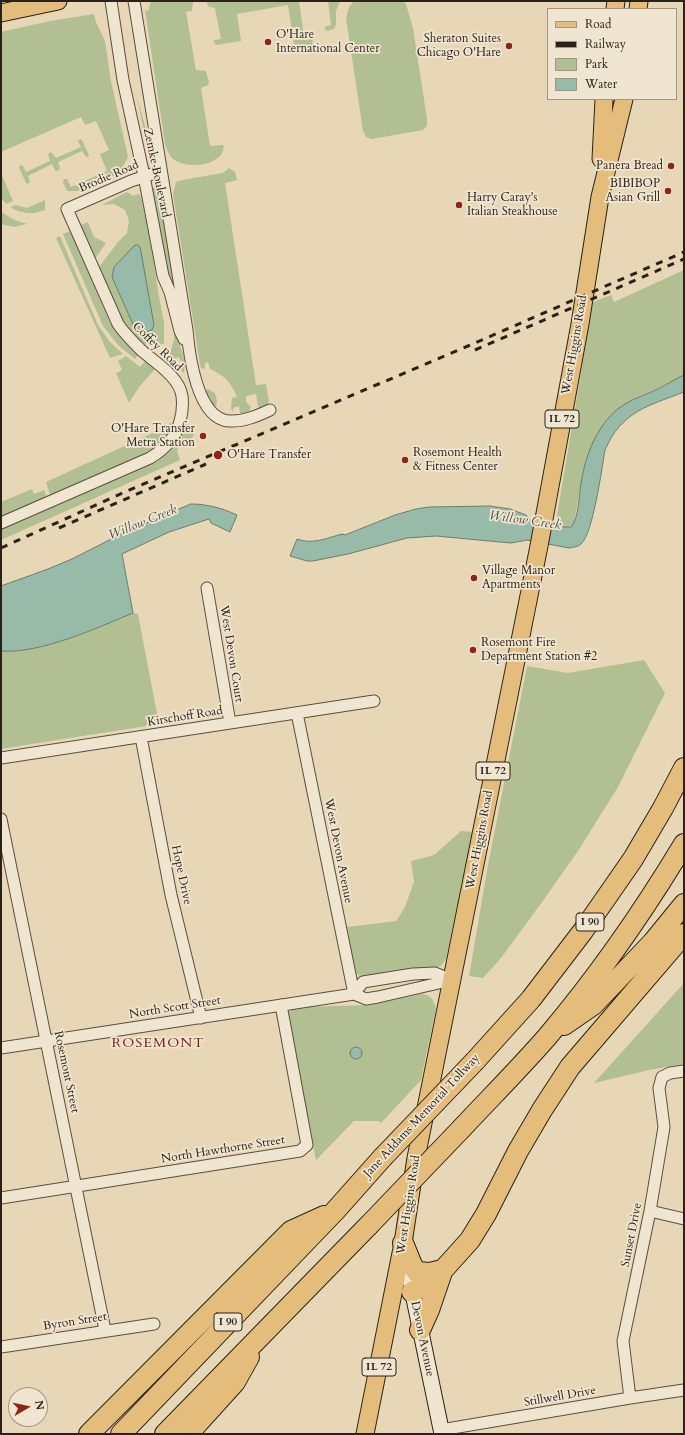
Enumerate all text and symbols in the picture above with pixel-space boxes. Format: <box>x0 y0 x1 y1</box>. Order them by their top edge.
legend <box>547 8 677 100</box>
text: Road <box>585 16 611 32</box>
place label: O'Hare International Center <box>276 28 380 56</box>
place label: Sheraton Suites Chicago O'Hare <box>417 32 501 60</box>
text: Railway <box>585 36 626 52</box>
marker: O'Hare International Center <box>263 37 273 47</box>
marker: Sheraton Suites Chicago O'Hare <box>504 41 514 51</box>
text: Park <box>585 56 608 72</box>
text: Water <box>585 76 617 92</box>
street label: Zemke Boulevard <box>139 127 173 219</box>
street label: Brodie Road <box>77 158 141 196</box>
place label: Panera Bread <box>596 159 663 173</box>
marker: Panera Bread <box>666 161 676 171</box>
place label: BIBIBOP Asian Grill <box>605 177 660 205</box>
marker: BIBIBOP Asian Grill <box>663 186 673 196</box>
place label: Harry Caray's Italian Steakhouse <box>467 191 558 219</box>
marker: Harry Caray's Italian Steakhouse <box>454 200 464 210</box>
street label: West Higgins Road <box>559 294 591 396</box>
street label: Coffey Road <box>129 320 185 374</box>
road number: IL 72 <box>545 410 579 428</box>
place label: O'Hare Transfer Metra Station <box>111 422 195 450</box>
marker: O'Hare Transfer Metra Station <box>198 431 208 441</box>
place label: Rosemont Health & Fitness Center <box>413 446 502 474</box>
place label: O'Hare Transfer <box>227 448 311 462</box>
marker: O'Hare Transfer <box>212 449 224 461</box>
marker: Rosemont Health & Fitness Center <box>400 455 410 465</box>
water label: Willow Creek <box>106 502 180 544</box>
water label: Willow Creek <box>488 508 562 534</box>
place label: Village Manor Apartments <box>482 564 555 592</box>
marker: Village Manor Apartments <box>469 573 479 583</box>
street label: West Devon Court <box>216 605 246 703</box>
place label: Rosemont Fire Department Station #2 <box>481 636 597 664</box>
marker: Rosemont Fire Department Station #2 <box>468 645 478 655</box>
street label: Kirschoff Road <box>146 704 224 730</box>
road number: IL 72 <box>476 762 510 780</box>
street label: West Higgins Road <box>463 789 497 891</box>
street label: West Devon Avenue <box>321 797 355 905</box>
street label: Hope Drive <box>168 844 194 906</box>
road number: I 90 <box>576 913 604 931</box>
street label: North Scott Street <box>128 994 222 1022</box>
street label: Rosemont Street <box>50 1030 82 1114</box>
district label: ROSEMONT <box>112 1036 204 1052</box>
street label: Jane Addams Memorial Tollway <box>361 1051 483 1181</box>
street label: North Hawthorne Street <box>160 1133 286 1167</box>
street label: West Higgins Road <box>394 1154 424 1256</box>
street label: Sunset Drive <box>619 1202 645 1268</box>
street label: Devon Avenue <box>407 1300 437 1378</box>
street label: Byron Street <box>42 1310 108 1334</box>
road number: I 90 <box>214 1313 242 1331</box>
road number: IL 72 <box>362 1358 396 1376</box>
street label: Stillwell Drive <box>523 1384 597 1410</box>
north arrow <box>8 1387 48 1427</box>
text: N <box>31 1399 48 1411</box>

